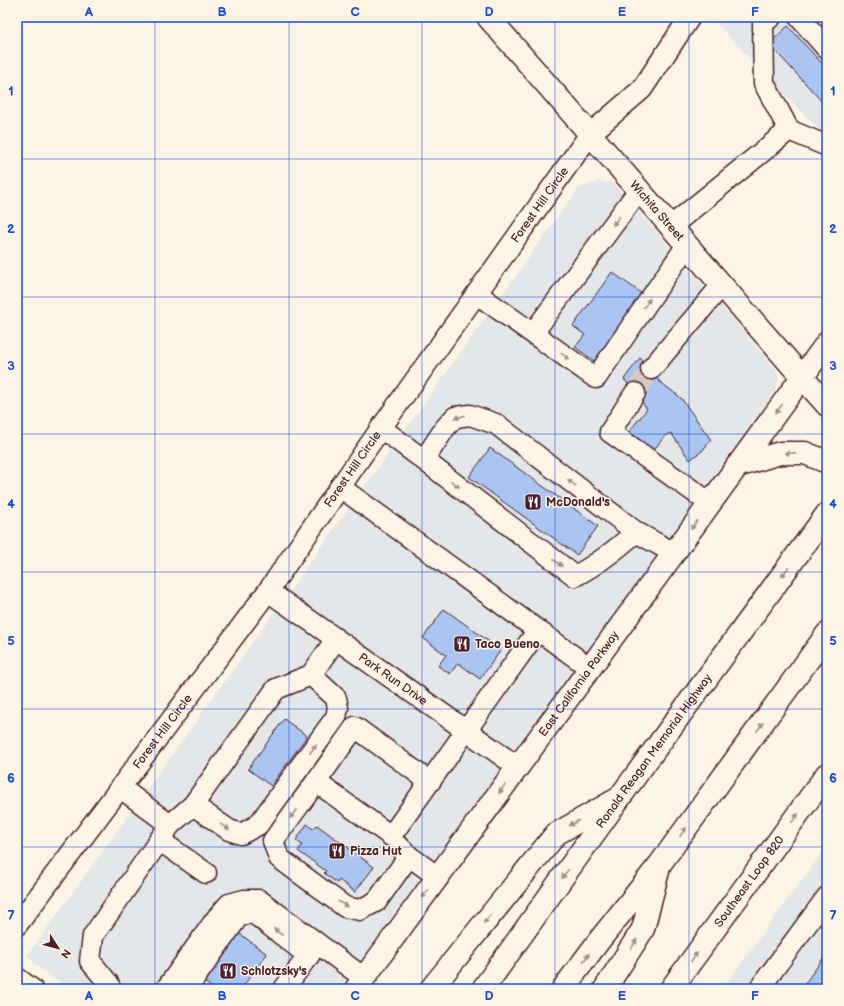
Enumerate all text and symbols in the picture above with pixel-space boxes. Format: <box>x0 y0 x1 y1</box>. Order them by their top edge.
text: A <box>84 4 93 20</box>
text: B <box>217 4 227 20</box>
text: C <box>350 4 360 20</box>
text: D <box>484 4 494 20</box>
text: E <box>618 4 627 20</box>
text: F <box>751 4 759 20</box>
text: 1 <box>8 83 14 99</box>
text: 1 <box>830 83 836 99</box>
street label: Forest Hill Circle <box>508 164 572 246</box>
street label: Wichita Street <box>626 178 687 244</box>
one-way arrow <box>611 216 620 227</box>
text: 2 <box>7 221 15 237</box>
text: 2 <box>829 221 837 237</box>
one-way arrow <box>643 298 651 308</box>
one-way arrow <box>559 352 570 360</box>
text: 3 <box>7 358 15 374</box>
text: 3 <box>829 358 837 374</box>
one-way arrow <box>775 404 783 414</box>
one-way arrow <box>453 414 465 420</box>
street label: Forest Hill Circle <box>321 428 385 511</box>
one-way arrow <box>783 450 796 456</box>
one-way arrow <box>566 478 577 487</box>
one-way arrow <box>450 479 461 488</box>
restaurant icon: McDonald's <box>523 492 543 512</box>
place label: McDonald's <box>546 495 610 510</box>
text: 4 <box>7 496 15 512</box>
text: 4 <box>829 496 837 512</box>
one-way arrow <box>690 520 698 531</box>
one-way arrow <box>553 559 564 567</box>
one-way arrow <box>781 567 789 578</box>
street label: East California Parkway <box>536 628 623 740</box>
text: 5 <box>7 633 15 649</box>
text: 5 <box>829 633 837 649</box>
restaurant icon: Taco Bueno <box>452 634 472 654</box>
place label: Taco Bueno <box>475 637 540 652</box>
street label: Park Run Drive <box>355 650 430 709</box>
street label: Ronald Reagan Memorial Highway <box>593 671 716 831</box>
street label: Forest Hill Circle <box>130 692 196 772</box>
one-way arrow <box>756 721 764 732</box>
one-way arrow <box>309 744 317 755</box>
text: 6 <box>7 770 15 786</box>
text: 6 <box>829 770 837 786</box>
one-way arrow <box>498 784 506 794</box>
one-way arrow <box>289 809 297 819</box>
one-way arrow <box>791 813 799 824</box>
one-way arrow <box>568 820 580 827</box>
one-way arrow <box>219 823 231 830</box>
one-way arrow <box>679 827 687 837</box>
street label: Southeast Loop 820 <box>711 833 788 930</box>
restaurant icon: Pizza Hut <box>327 841 347 861</box>
place label: Pizza Hut <box>350 844 402 859</box>
one-way arrow <box>561 869 569 880</box>
one-way arrow <box>421 888 429 899</box>
one-way arrow <box>337 901 349 908</box>
text: 7 <box>7 908 15 924</box>
text: 7 <box>829 908 837 924</box>
one-way arrow <box>483 913 492 924</box>
one-way arrow <box>272 927 283 936</box>
north arrow <box>38 928 78 968</box>
one-way arrow <box>630 938 637 950</box>
text: N <box>58 946 73 961</box>
one-way arrow <box>582 952 590 963</box>
one-way arrow <box>690 952 698 963</box>
restaurant icon: Schlotzsky's <box>218 961 238 981</box>
place label: Schlotzsky's <box>241 964 307 979</box>
text: A <box>84 988 93 1004</box>
text: B <box>217 988 227 1004</box>
text: C <box>350 988 360 1004</box>
text: D <box>484 988 494 1004</box>
text: E <box>618 988 627 1004</box>
text: F <box>751 988 759 1004</box>

